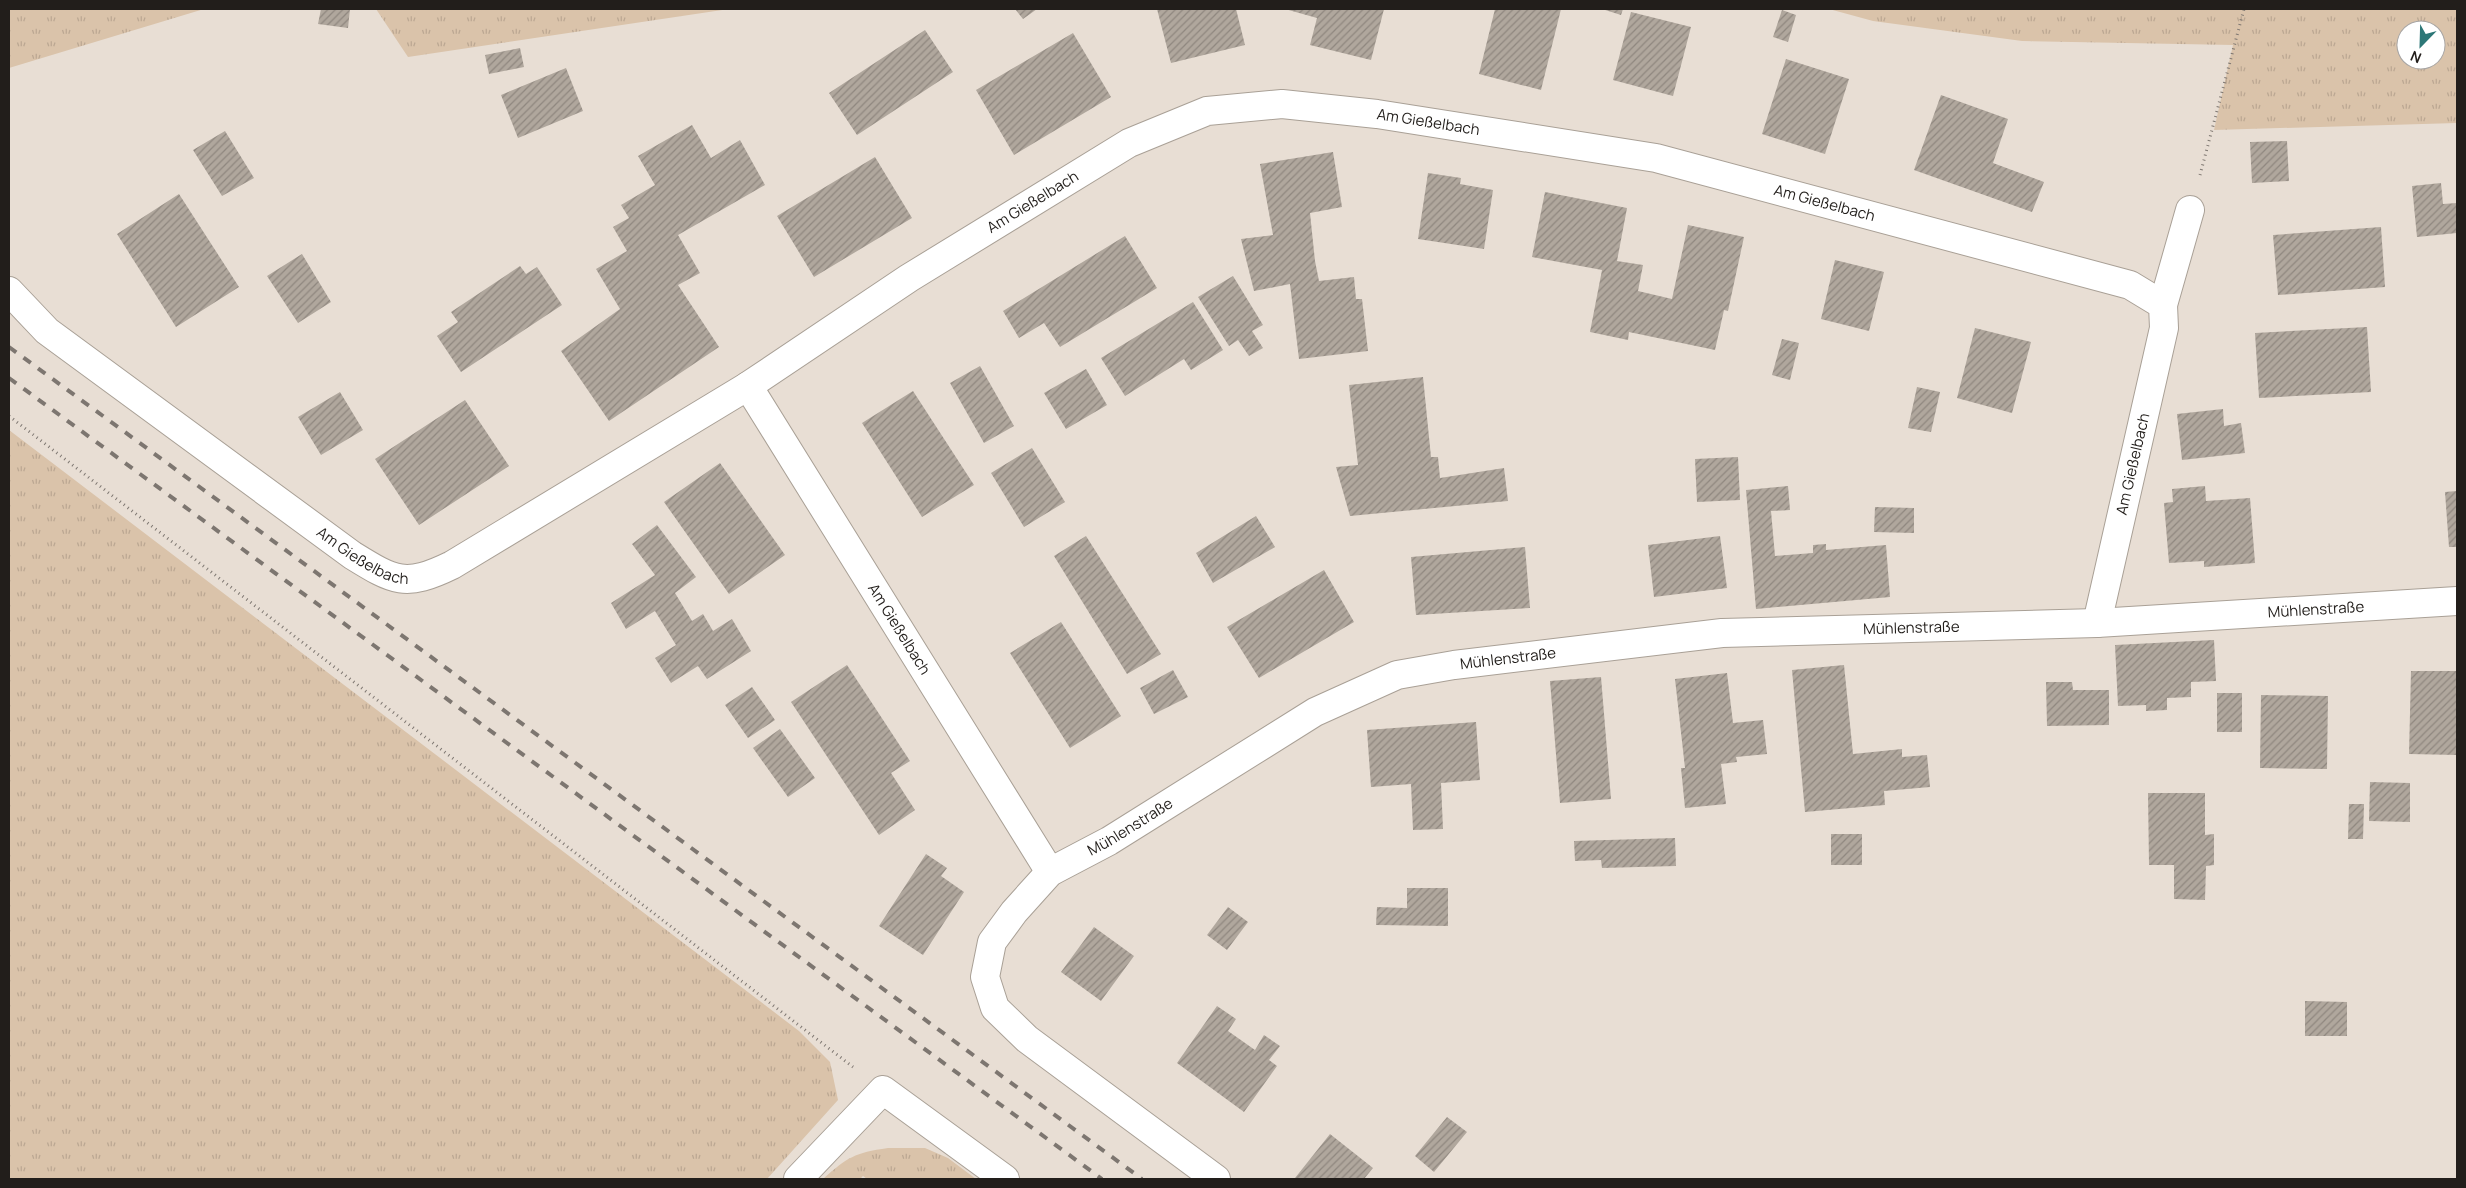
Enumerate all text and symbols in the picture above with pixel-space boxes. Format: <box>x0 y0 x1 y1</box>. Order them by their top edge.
north arrow <box>2396 20 2446 70</box>
text: N <box>2407 47 2424 68</box>
street label: Am Gießelbach <box>1375 103 1481 140</box>
street label: Am Gießelbach <box>983 166 1082 238</box>
street label: Am Gießelbach <box>1772 179 1878 226</box>
street label: Am Gießelbach <box>2111 411 2154 517</box>
street label: Am Gießelbach <box>313 522 409 589</box>
street label: Am Gießelbach <box>863 579 936 679</box>
street label: Mühlenstraße <box>2267 596 2365 623</box>
street label: Mühlenstraße <box>1863 616 1960 639</box>
street label: Mühlenstraße <box>1459 642 1557 674</box>
street label: Mühlenstraße <box>1084 793 1177 861</box>

